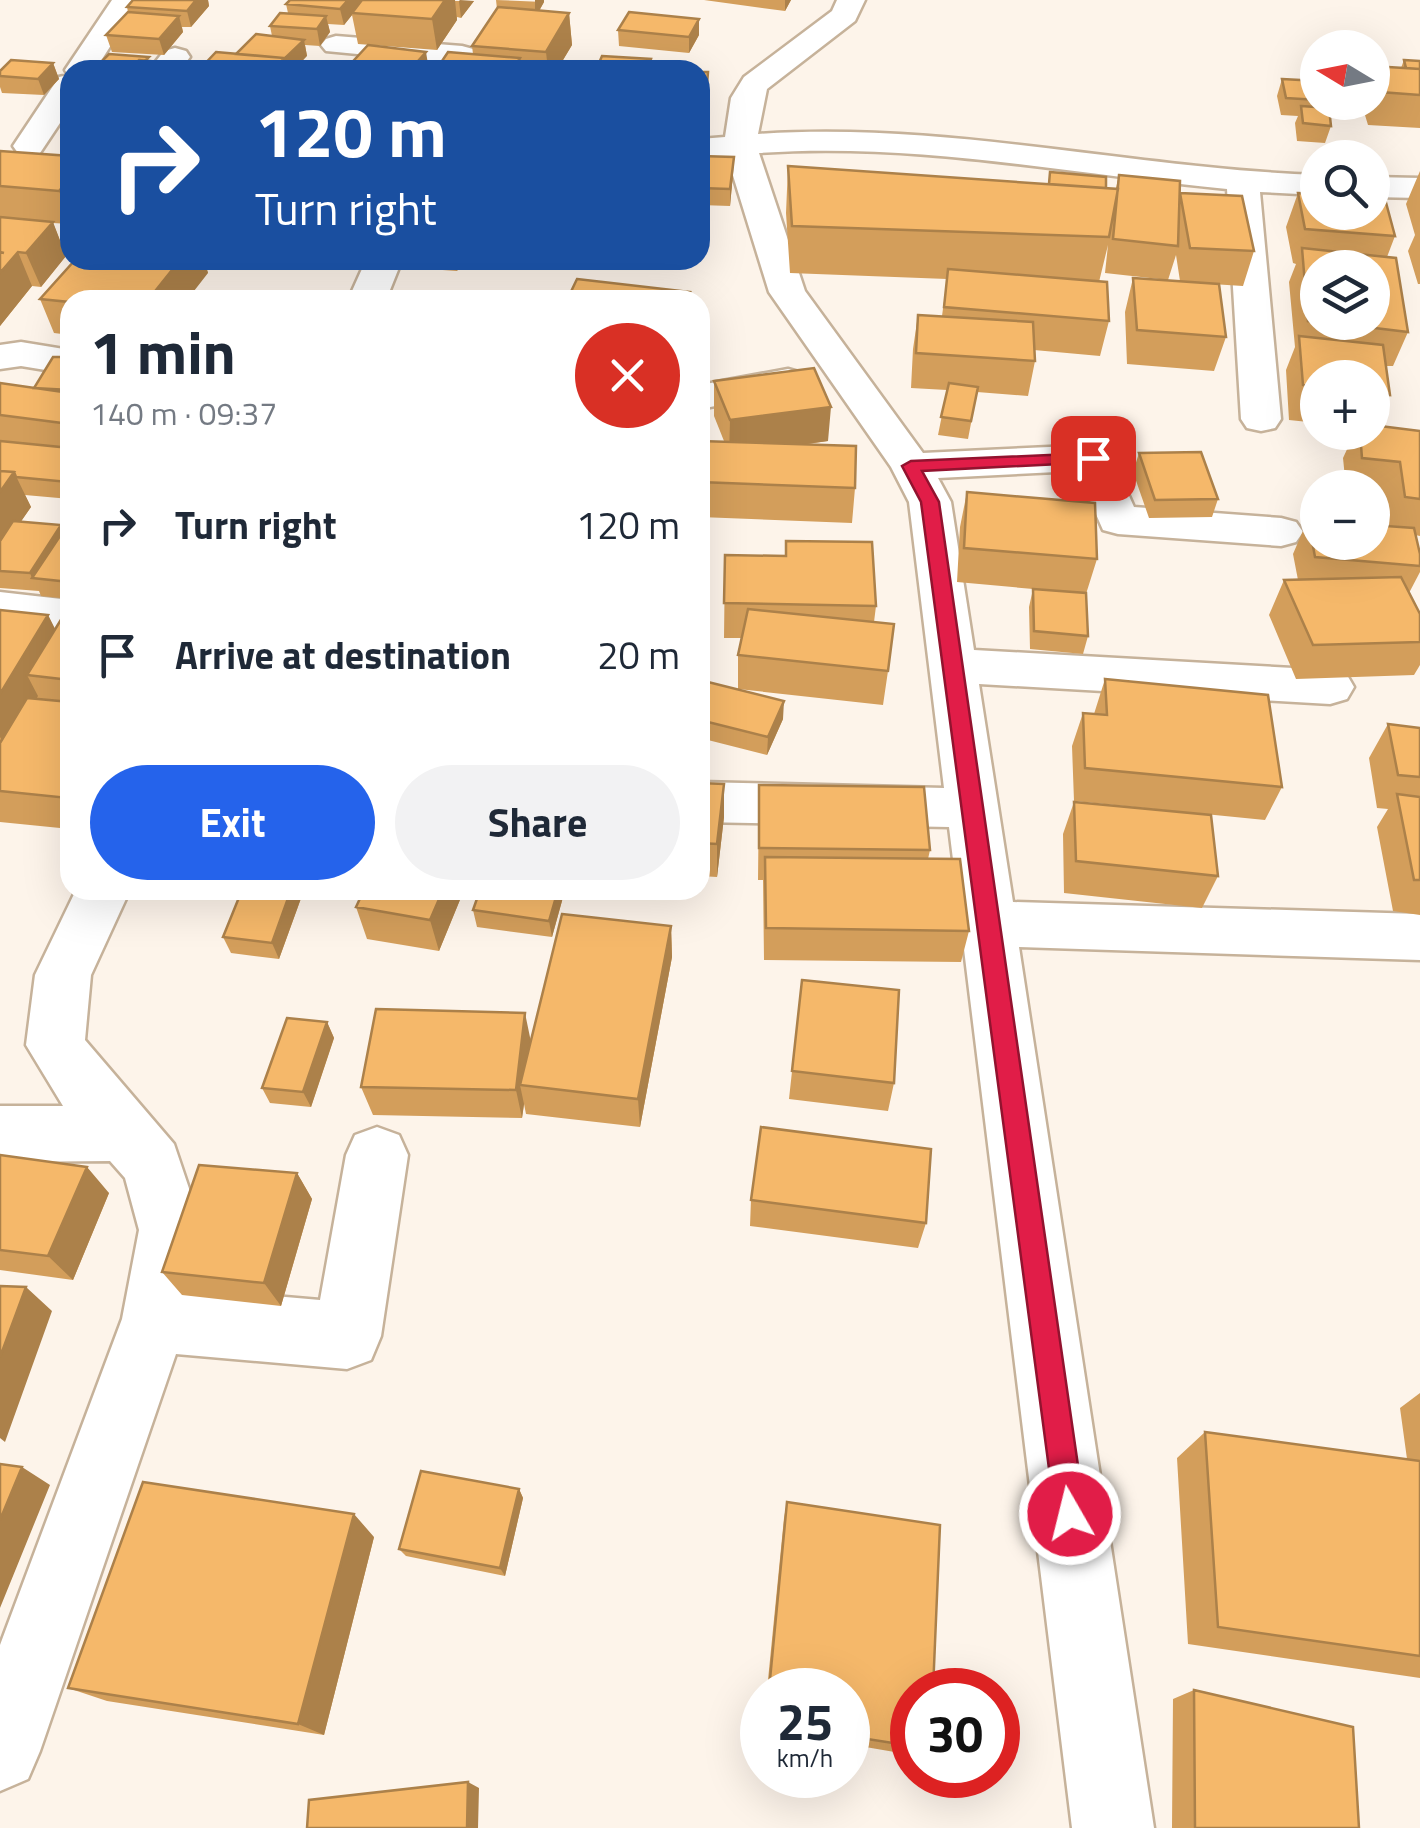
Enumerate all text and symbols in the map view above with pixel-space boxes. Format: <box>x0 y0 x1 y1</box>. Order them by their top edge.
north arrow <box>1300 30 1390 120</box>
map controls <box>1300 30 1390 560</box>
text: 120 m <box>255 78 447 184</box>
icon: right <box>90 100 220 230</box>
button: search <box>1300 140 1390 230</box>
text: Turn right <box>255 174 437 242</box>
button: layers <box>1300 250 1390 340</box>
text: 1 min <box>90 306 236 397</box>
button: close <box>575 323 680 428</box>
button: + <box>1300 360 1390 450</box>
text: 140 m · 09:37 <box>90 389 277 437</box>
pin <box>1051 416 1136 501</box>
icon: arrive <box>1066 431 1121 486</box>
button: − <box>1300 470 1390 560</box>
text: Turn right <box>175 496 337 554</box>
text: 120 m <box>576 496 680 554</box>
icon: right <box>90 498 145 553</box>
text: Arrive at destination <box>175 626 511 684</box>
text: 20 m <box>597 626 680 684</box>
icon: arrive <box>90 628 145 683</box>
button: Exit <box>90 765 375 880</box>
button: Share <box>395 765 680 880</box>
position arrow <box>1018 1462 1122 1566</box>
speed limit sign: 30 <box>890 1668 1020 1798</box>
text: 25 <box>777 1683 833 1759</box>
text: km/h <box>777 1739 833 1777</box>

